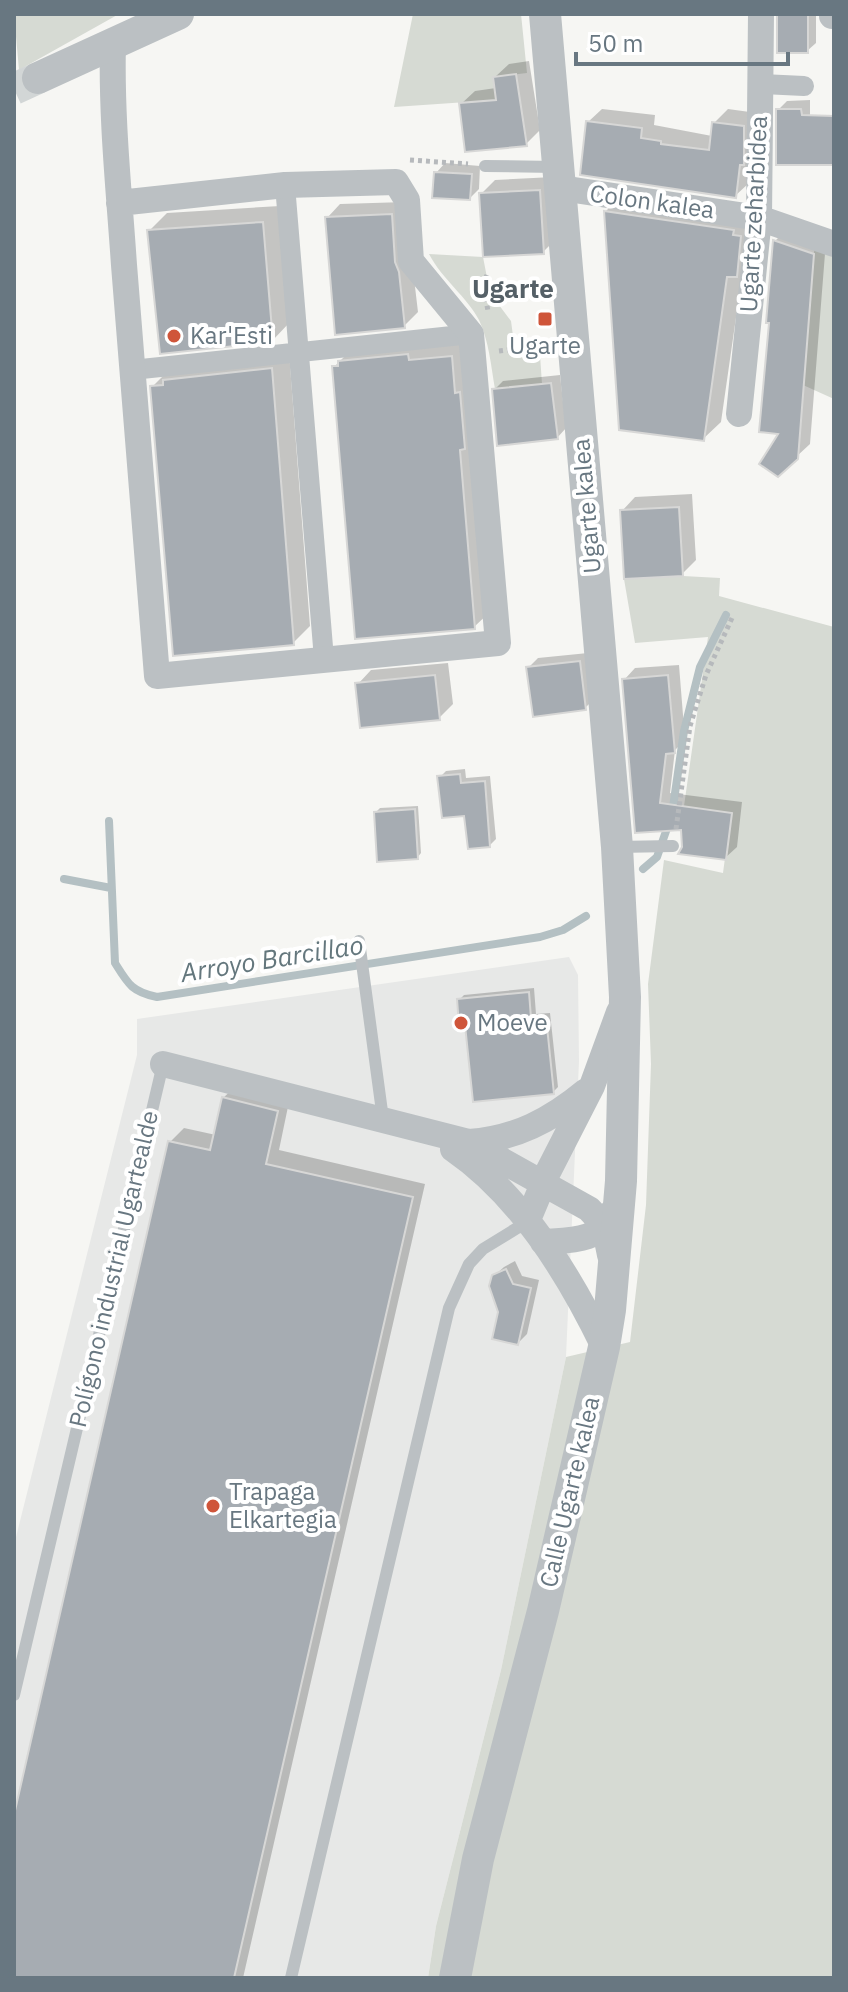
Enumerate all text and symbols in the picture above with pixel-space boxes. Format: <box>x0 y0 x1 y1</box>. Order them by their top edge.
scale bar <box>576 16 788 66</box>
text: 50 m <box>588 27 643 59</box>
street label: Ugarte zeharbidea <box>732 115 774 313</box>
street label: Colon kalea <box>588 176 717 226</box>
district label: Ugarte <box>472 271 554 305</box>
marker: Ugarte <box>536 310 554 328</box>
place label: Kar'Esti <box>190 319 273 351</box>
marker: Kar'Esti <box>165 327 183 345</box>
place label: Ugarte <box>509 329 581 361</box>
street label: Ugarte kalea <box>564 437 608 575</box>
water label: Arroyo Barcillao <box>177 927 366 989</box>
place label: Moeve <box>477 1006 548 1038</box>
marker: Moeve <box>452 1014 470 1032</box>
street label: Polígono industrial Ugartealde <box>61 1107 165 1430</box>
street label: Calle Ugarte kalea <box>532 1393 607 1590</box>
place label: Trapaga Elkartegia <box>229 1475 337 1535</box>
marker: Trapaga Elkartegia <box>204 1497 222 1515</box>

